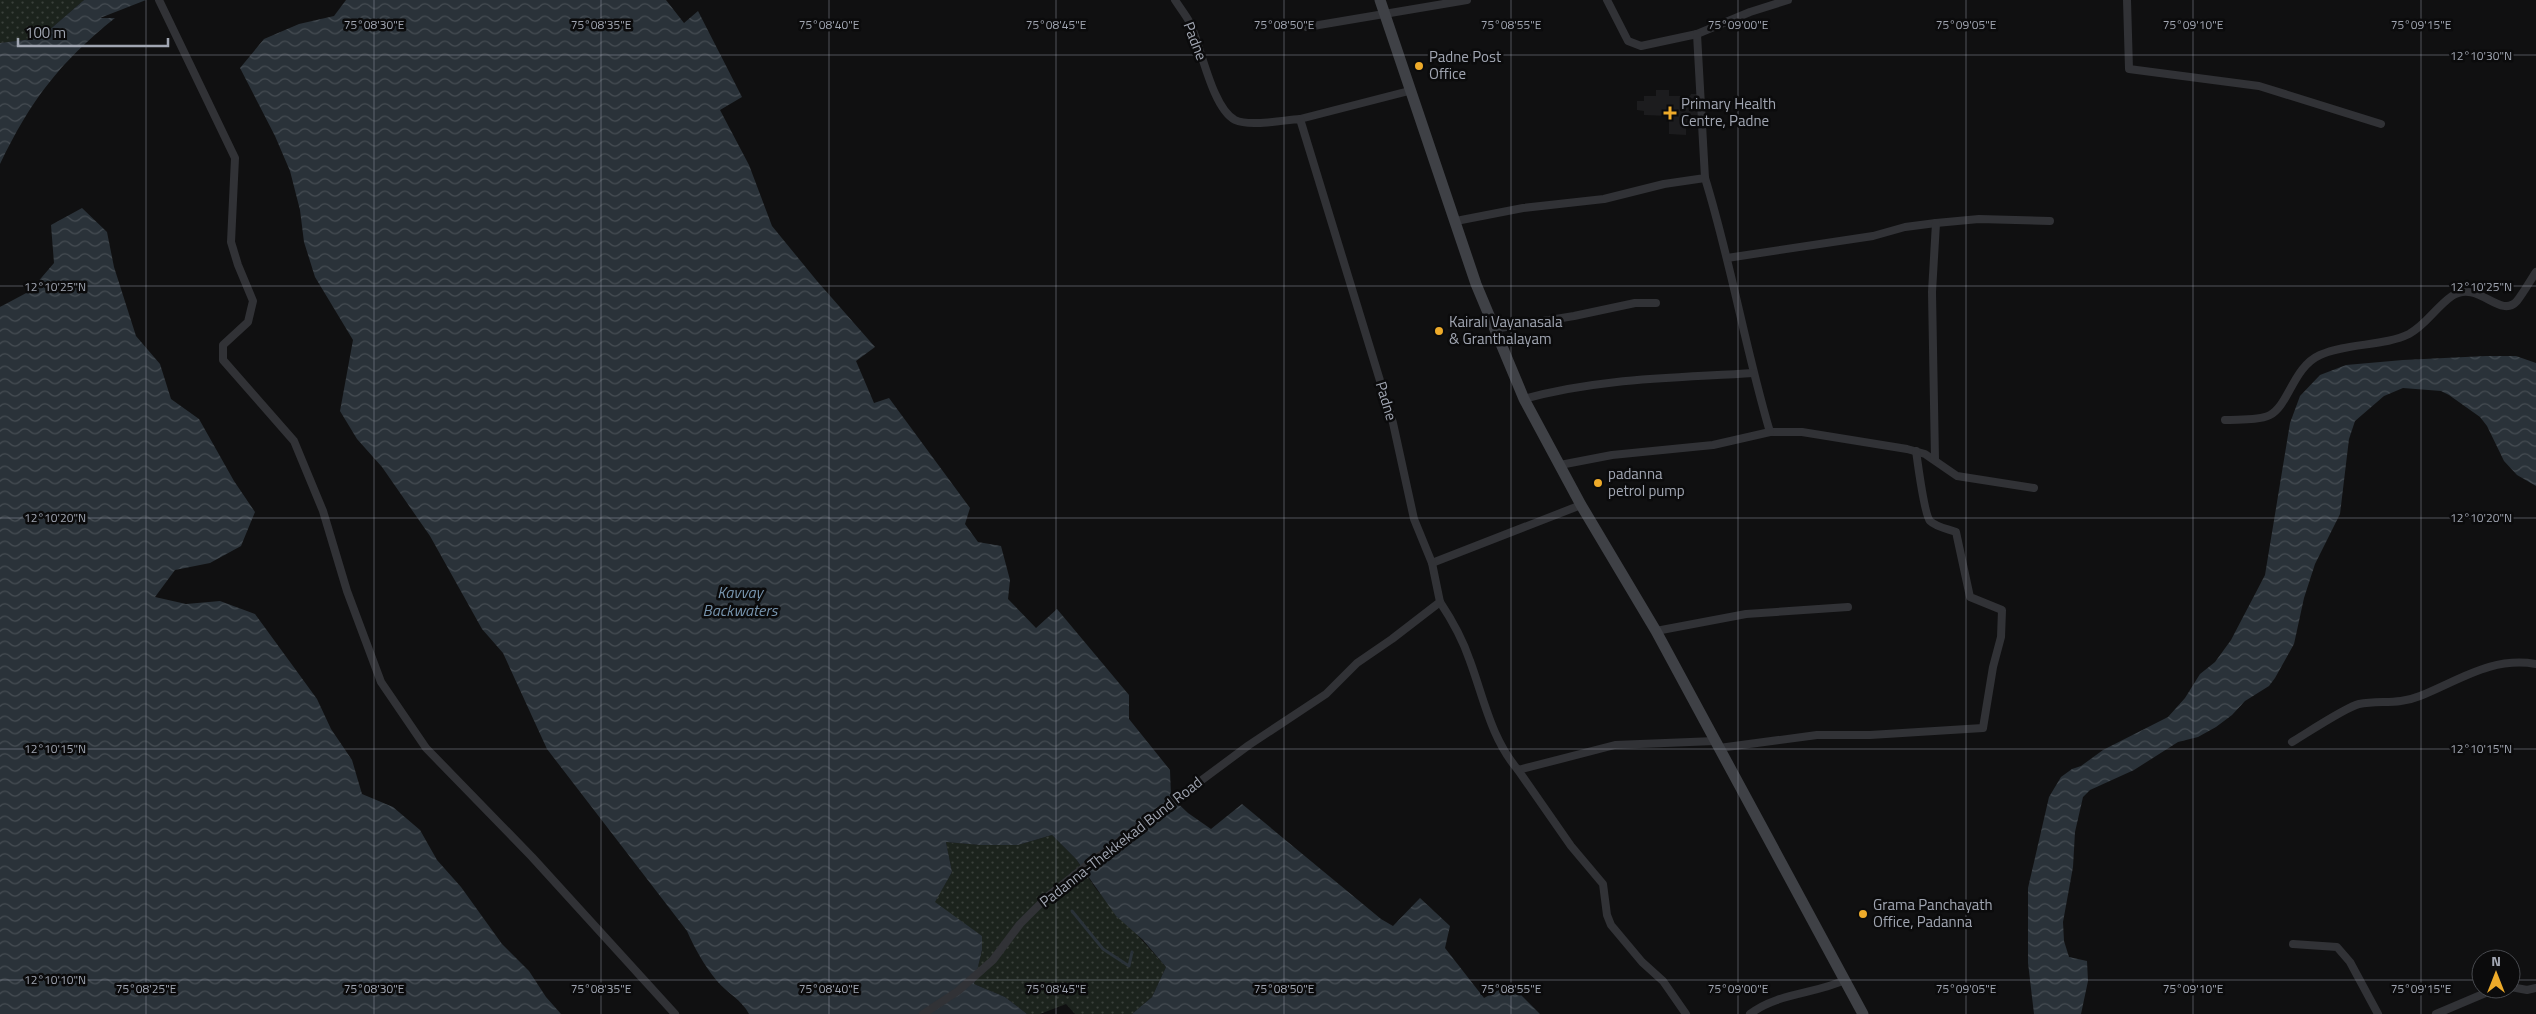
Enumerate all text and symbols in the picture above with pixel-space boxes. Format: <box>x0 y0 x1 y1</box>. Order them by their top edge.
scale bar <box>18 15 168 47</box>
text: 75°08'30"E <box>344 15 405 34</box>
text: 75°08'35"E <box>571 15 632 34</box>
text: 75°08'40"E <box>799 15 860 34</box>
text: 75°08'45"E <box>1026 15 1087 34</box>
text: 75°08'50"E <box>1254 15 1315 34</box>
text: 75°08'55"E <box>1481 15 1542 34</box>
text: 75°09'00"E <box>1708 15 1769 34</box>
text: 75°09'05"E <box>1936 15 1997 34</box>
text: 75°09'10"E <box>2163 15 2224 34</box>
text: 75°09'15"E <box>2391 15 2452 34</box>
street label: Padne <box>1178 18 1213 64</box>
text: 100 m <box>25 21 66 44</box>
place label: Padne Post Office <box>1429 45 1502 85</box>
text: 12°10'30"N <box>2450 46 2512 65</box>
marker: Padne Post Office <box>1413 60 1425 72</box>
place label: Primary Health Centre, Padne <box>1681 92 1776 132</box>
marker: Primary Health Centre, Padne <box>1663 106 1677 120</box>
text: 12°10'25"N <box>24 277 86 296</box>
text: 12°10'25"N <box>2450 277 2512 296</box>
place label: Kairali Vayanasala & Granthalayam <box>1449 310 1563 350</box>
marker: Kairali Vayanasala & Granthalayam <box>1433 325 1445 337</box>
street label: Padne <box>1370 378 1403 423</box>
place label: padanna petrol pump <box>1608 462 1685 502</box>
marker: padanna petrol pump <box>1592 477 1604 489</box>
text: 12°10'20"N <box>24 508 86 527</box>
text: 12°10'20"N <box>2450 508 2512 527</box>
water label: Kavvay Backwaters <box>703 580 779 622</box>
text: 12°10'15"N <box>24 739 86 758</box>
text: 12°10'15"N <box>2450 739 2512 758</box>
street label: Padanna-Thekkekad Bund Road <box>1034 771 1207 913</box>
place label: Grama Panchayath Office, Padanna <box>1873 893 1993 933</box>
marker: Grama Panchayath Office, Padanna <box>1857 908 1869 920</box>
north arrow <box>2471 949 2521 999</box>
text: N <box>2491 950 2501 971</box>
text: 12°10'10"N <box>24 970 86 989</box>
text: 75°08'25"E <box>116 979 177 998</box>
text: 75°08'30"E <box>344 979 405 998</box>
text: 75°08'35"E <box>571 979 632 998</box>
text: 75°08'40"E <box>799 979 860 998</box>
text: 75°08'45"E <box>1026 979 1087 998</box>
text: 75°08'50"E <box>1254 979 1315 998</box>
text: 75°08'55"E <box>1481 979 1542 998</box>
text: 75°09'00"E <box>1708 979 1769 998</box>
text: 75°09'05"E <box>1936 979 1997 998</box>
text: 75°09'10"E <box>2163 979 2224 998</box>
text: 75°09'15"E <box>2391 979 2452 998</box>

